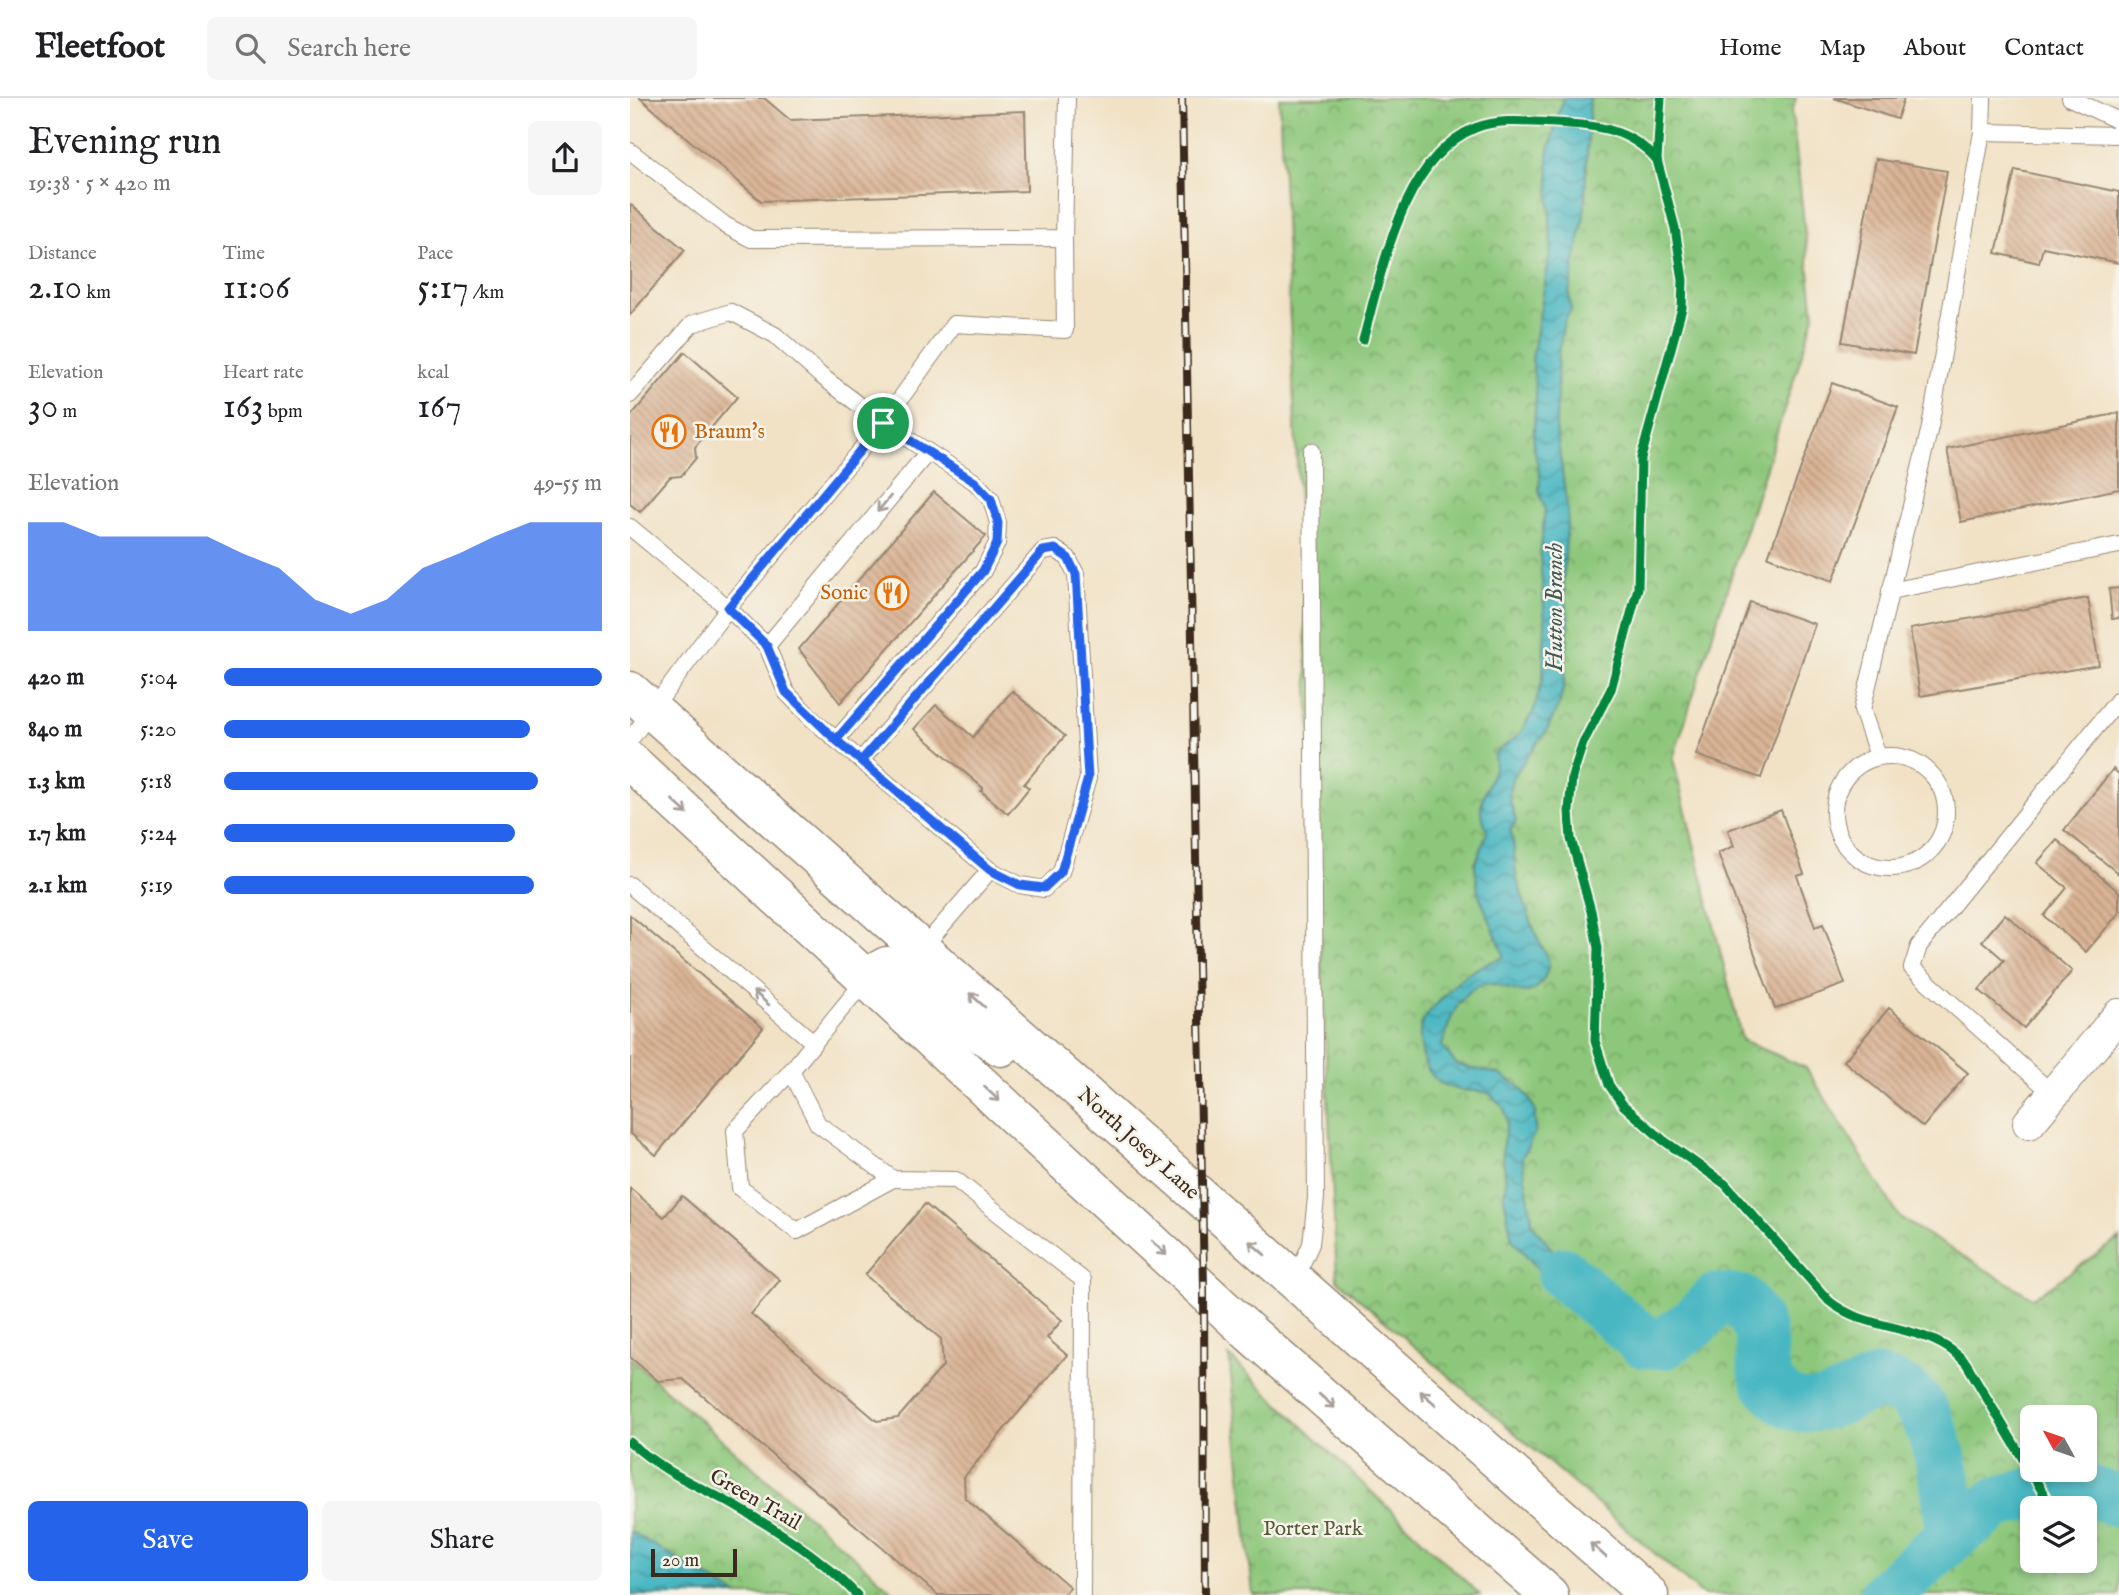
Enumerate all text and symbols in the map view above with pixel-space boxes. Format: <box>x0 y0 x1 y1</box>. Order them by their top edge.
search box <box>207 17 697 80</box>
text: Fleetfoot <box>35 27 165 69</box>
icon: search <box>231 29 269 67</box>
text: Search here <box>287 32 411 65</box>
text: Home <box>1719 33 1782 64</box>
text: Map <box>1820 33 1866 64</box>
text: About <box>1904 33 1966 64</box>
text: Contact <box>2004 33 2084 64</box>
text: Evening run <box>28 119 222 167</box>
button: share <box>528 121 602 195</box>
text: 19:38 · 5 × 420 m <box>28 169 171 198</box>
text: Distance <box>28 242 97 266</box>
text: Time <box>223 242 265 266</box>
text: Pace <box>417 242 453 266</box>
text: 2.10 <box>28 266 82 311</box>
text: 11:06 <box>223 266 290 311</box>
text: 5:17 <box>417 266 469 311</box>
text: km <box>82 281 111 305</box>
text: /km <box>469 281 504 305</box>
text: Elevation <box>28 361 103 385</box>
text: Heart rate <box>223 361 304 385</box>
text: kcal <box>417 361 449 385</box>
text: 30 <box>28 385 58 430</box>
text: 163 <box>223 385 264 430</box>
text: 167 <box>417 385 462 430</box>
pin <box>853 393 913 453</box>
text: m <box>58 400 77 424</box>
text: bpm <box>264 400 303 424</box>
icon: arrive <box>864 404 902 442</box>
restaurant icon: Braum's <box>650 413 688 451</box>
place label: Braum's <box>694 419 765 446</box>
text: Elevation <box>28 469 119 498</box>
text: 49–55 m <box>534 469 602 498</box>
one-way arrow <box>877 495 892 513</box>
water label: Hutton Branch <box>1541 542 1570 672</box>
restaurant icon: Sonic <box>873 574 911 612</box>
place label: Sonic <box>820 580 868 607</box>
text: 420 m <box>28 663 84 692</box>
text: 5:04 <box>140 663 177 692</box>
text: 840 m <box>28 715 82 744</box>
text: 5:20 <box>140 715 177 744</box>
text: 1.3 km <box>28 767 85 796</box>
text: 5:18 <box>140 767 172 796</box>
one-way arrow <box>671 799 689 815</box>
text: 1.7 km <box>28 819 86 848</box>
text: 5:24 <box>140 819 176 848</box>
text: 2.1 km <box>28 871 87 900</box>
text: 5:19 <box>140 871 173 900</box>
one-way arrow <box>752 990 770 1006</box>
one-way arrow <box>968 992 986 1008</box>
street label: North Josey Lane <box>1071 1082 1205 1206</box>
one-way arrow <box>983 1086 1001 1102</box>
one-way arrow <box>1150 1240 1168 1256</box>
one-way arrow <box>1248 1241 1266 1257</box>
one-way arrow <box>1420 1390 1438 1406</box>
one-way arrow <box>1318 1393 1336 1409</box>
north arrow <box>2020 1405 2096 1482</box>
map controls <box>2020 1405 2097 1573</box>
street label: Green Trail <box>704 1463 806 1537</box>
button: layers <box>2020 1496 2097 1573</box>
button: Save <box>28 1501 308 1581</box>
button: Share <box>322 1501 602 1581</box>
park label: Porter Park <box>1263 1516 1364 1543</box>
one-way arrow <box>1589 1542 1607 1558</box>
scale bar <box>651 1546 737 1578</box>
text: 20 m <box>662 1549 699 1573</box>

